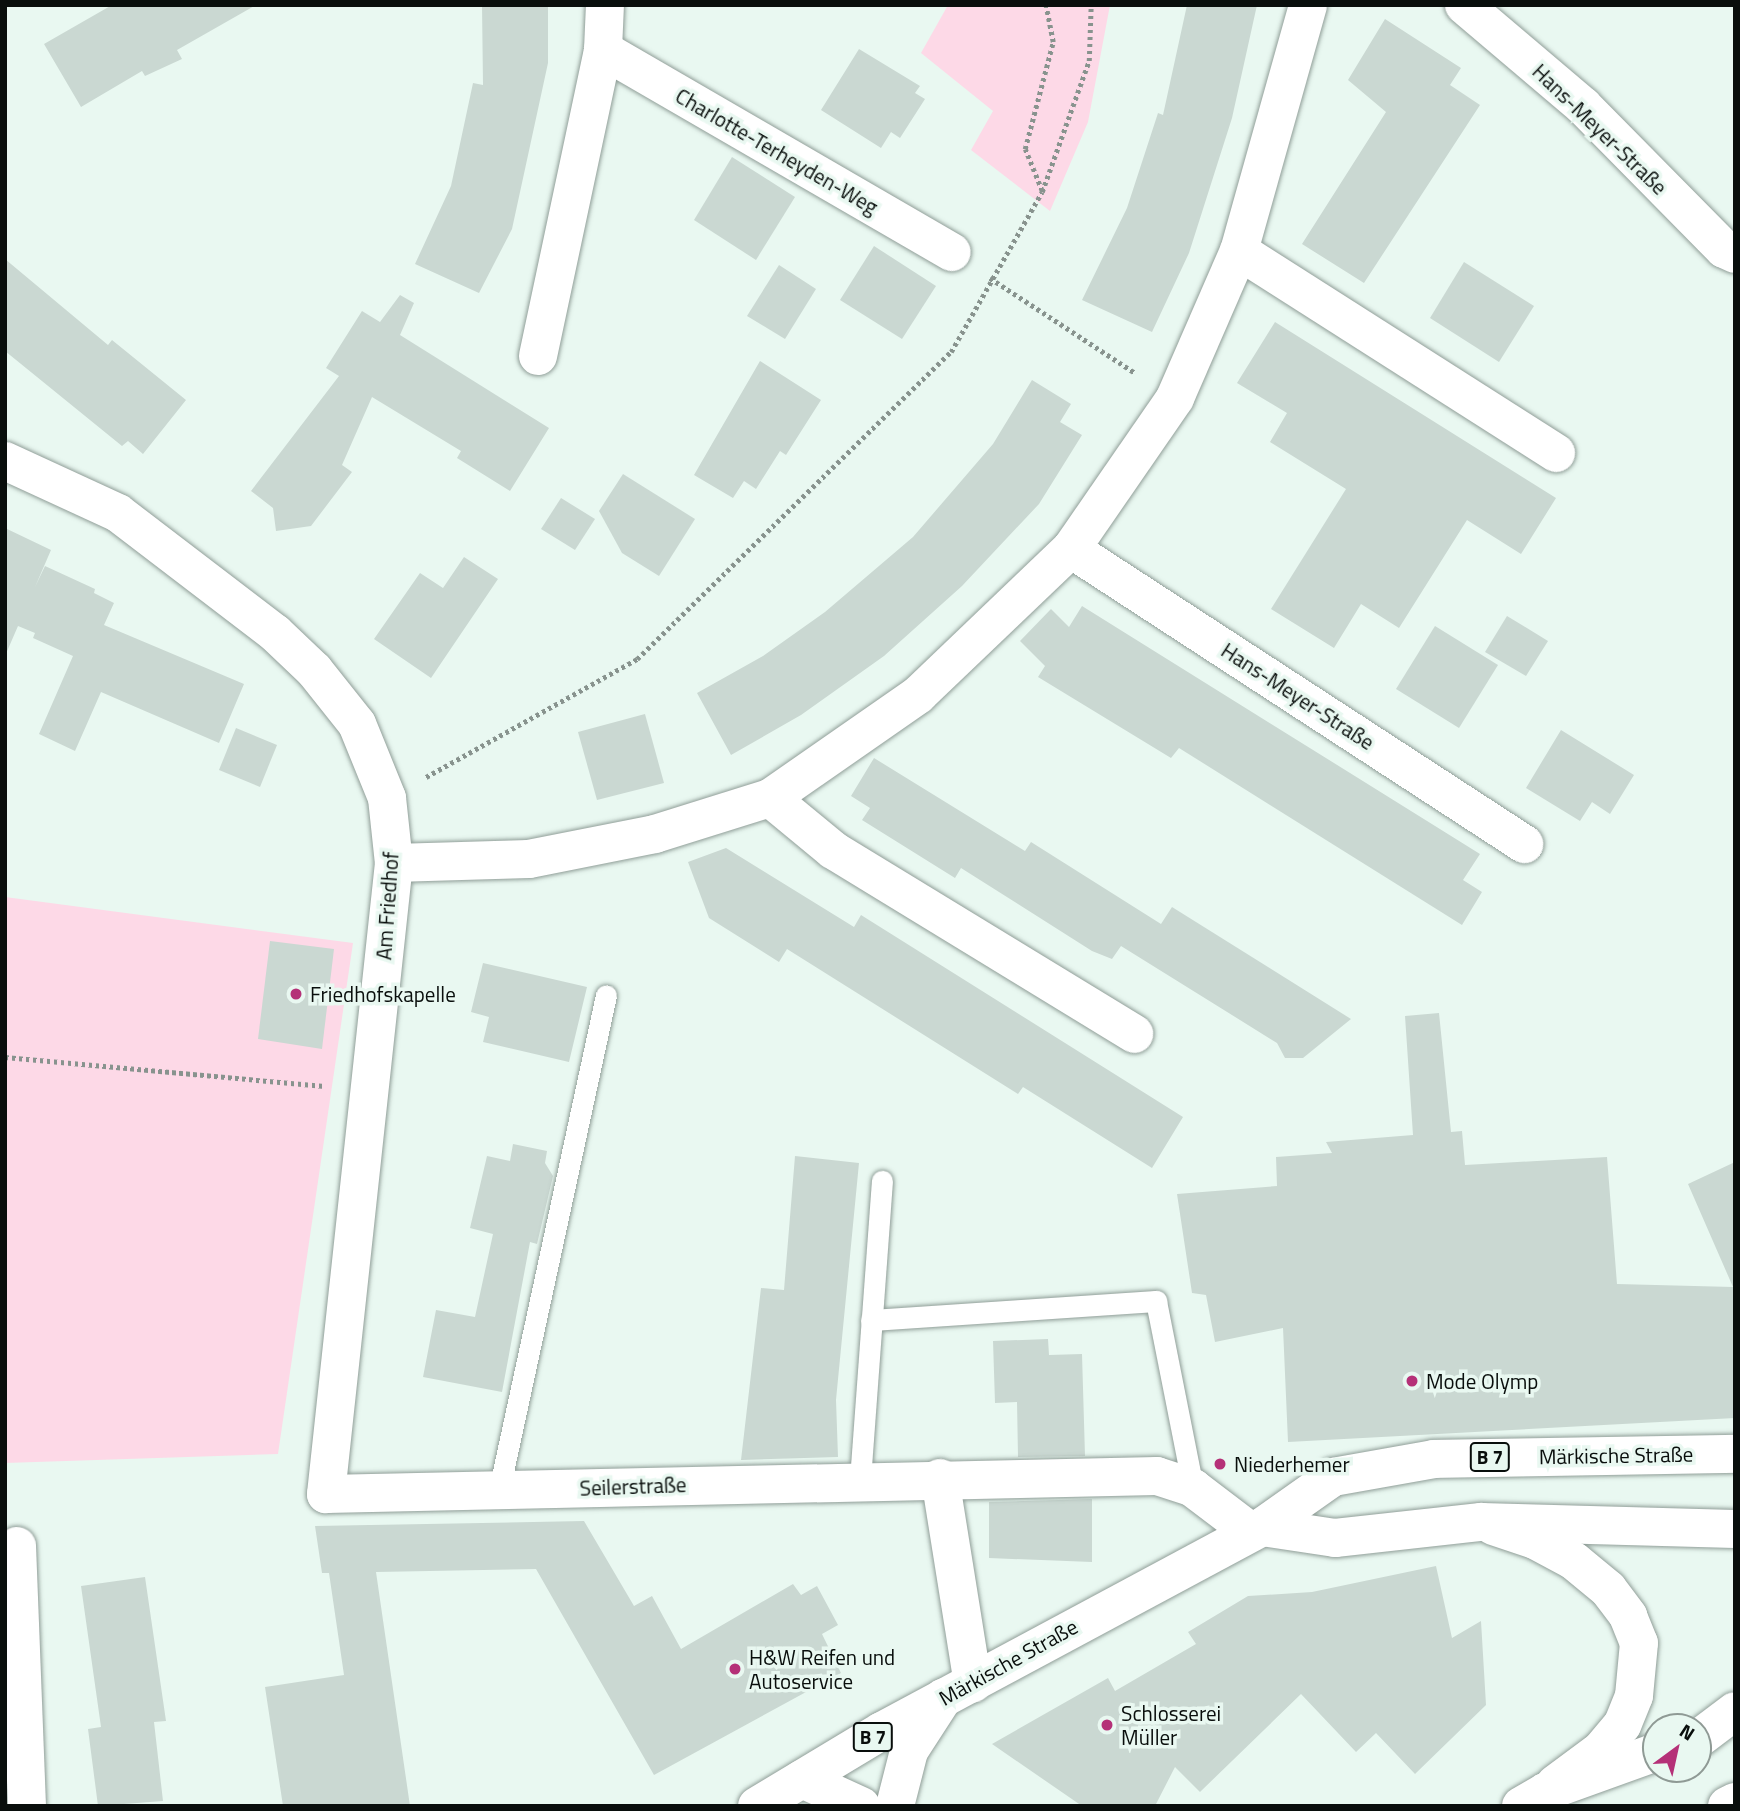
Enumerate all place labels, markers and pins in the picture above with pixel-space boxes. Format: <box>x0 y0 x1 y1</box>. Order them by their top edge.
place label: Friedhofskapelle <box>310 981 456 1007</box>
marker: Friedhofskapelle <box>288 986 304 1002</box>
place label: Mode Olymp <box>1426 1368 1538 1394</box>
marker: Mode Olymp <box>1404 1373 1420 1389</box>
place label: Niederhemer <box>1234 1451 1350 1477</box>
marker: Niederhemer <box>1212 1456 1228 1472</box>
place label: H&W Reifen und Autoservice <box>749 1644 895 1694</box>
marker: H&W Reifen und Autoservice <box>727 1661 743 1677</box>
place label: Schlosserei Müller <box>1121 1700 1221 1750</box>
marker: Schlosserei Müller <box>1099 1717 1115 1733</box>

